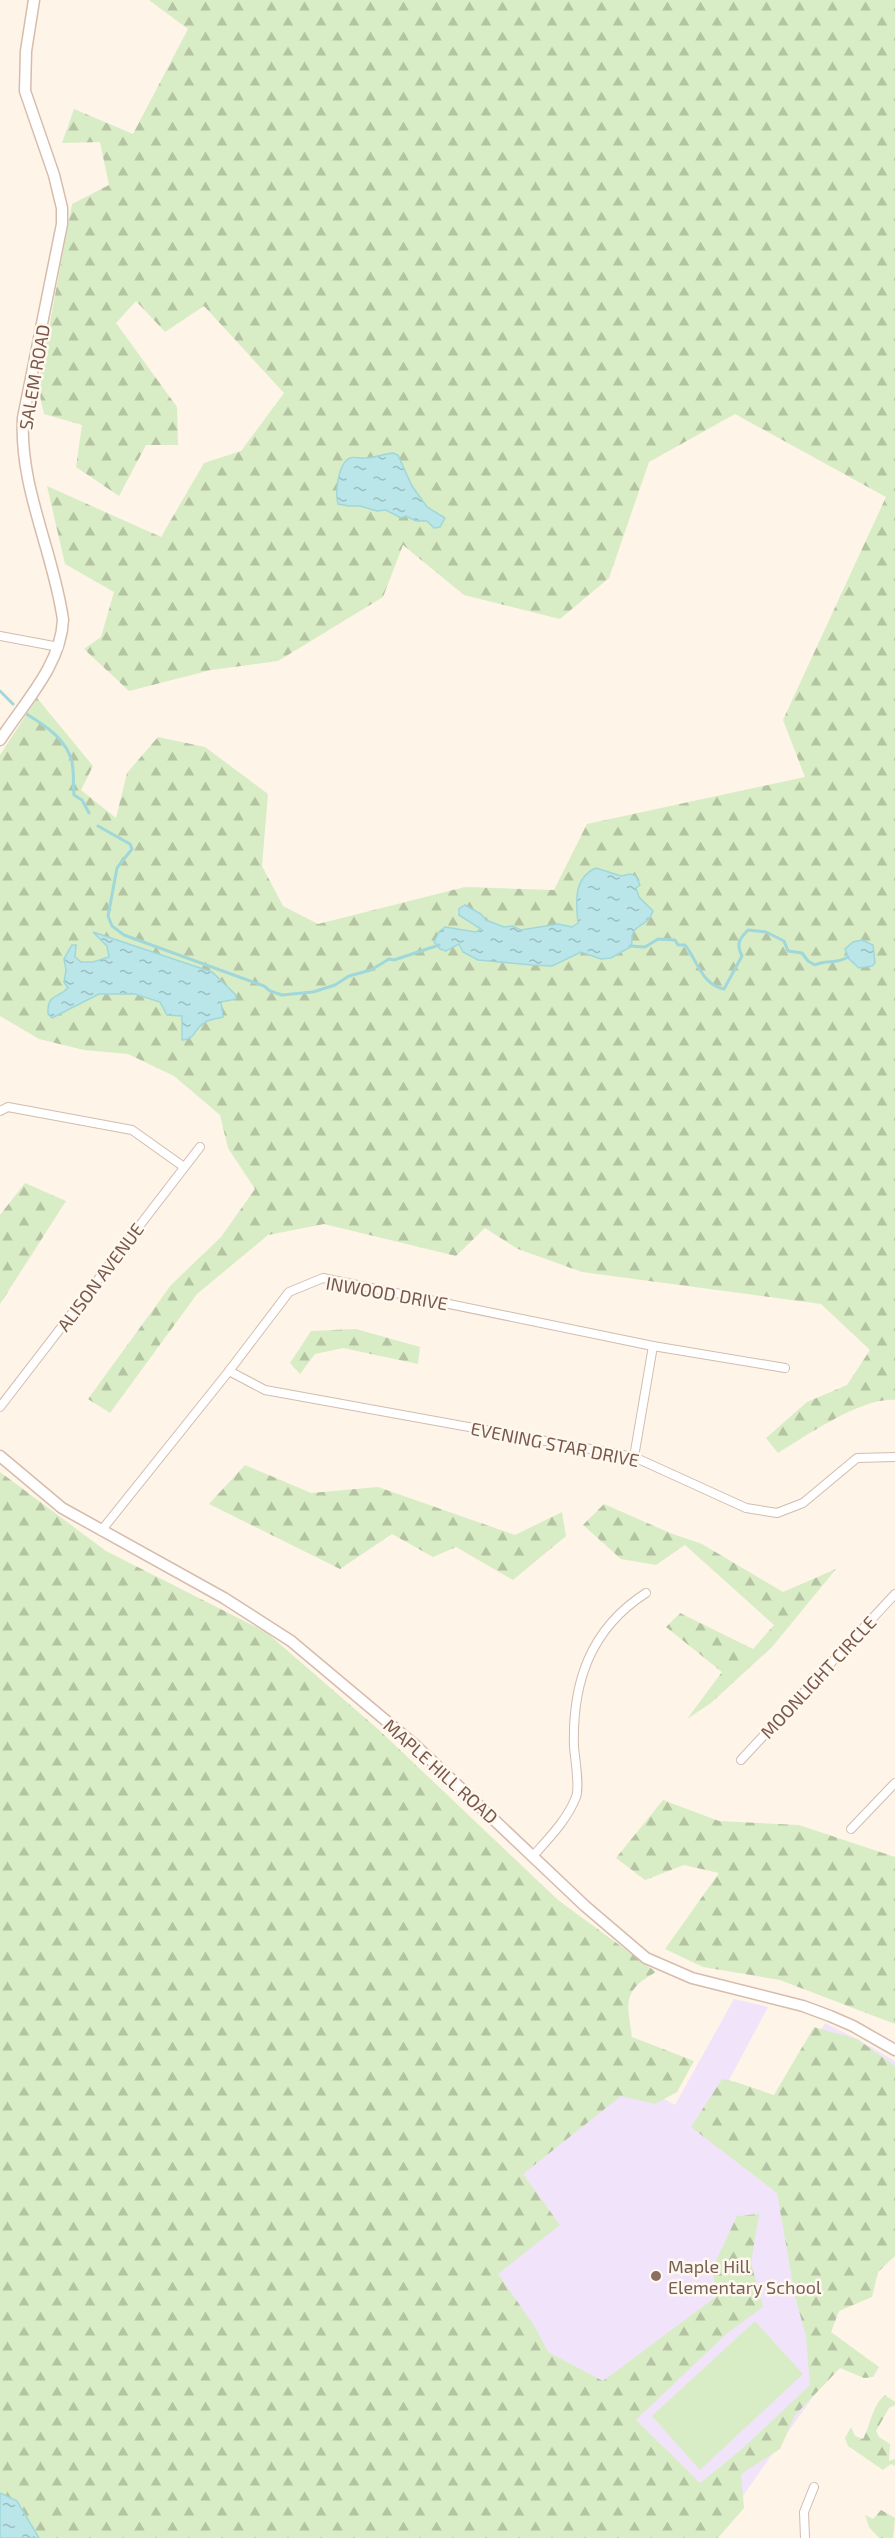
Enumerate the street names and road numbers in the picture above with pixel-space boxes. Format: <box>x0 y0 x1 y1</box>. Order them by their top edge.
street label: SALEM ROAD <box>14 323 54 431</box>
street label: ALISON AVENUE <box>52 1218 148 1336</box>
street label: INWOOD DRIVE <box>324 1271 450 1315</box>
street label: EVENING STAR DRIVE <box>469 1417 641 1471</box>
street label: MOONLIGHT CIRCLE <box>756 1611 880 1743</box>
street label: MAPLE HILL ROAD <box>379 1714 503 1828</box>

